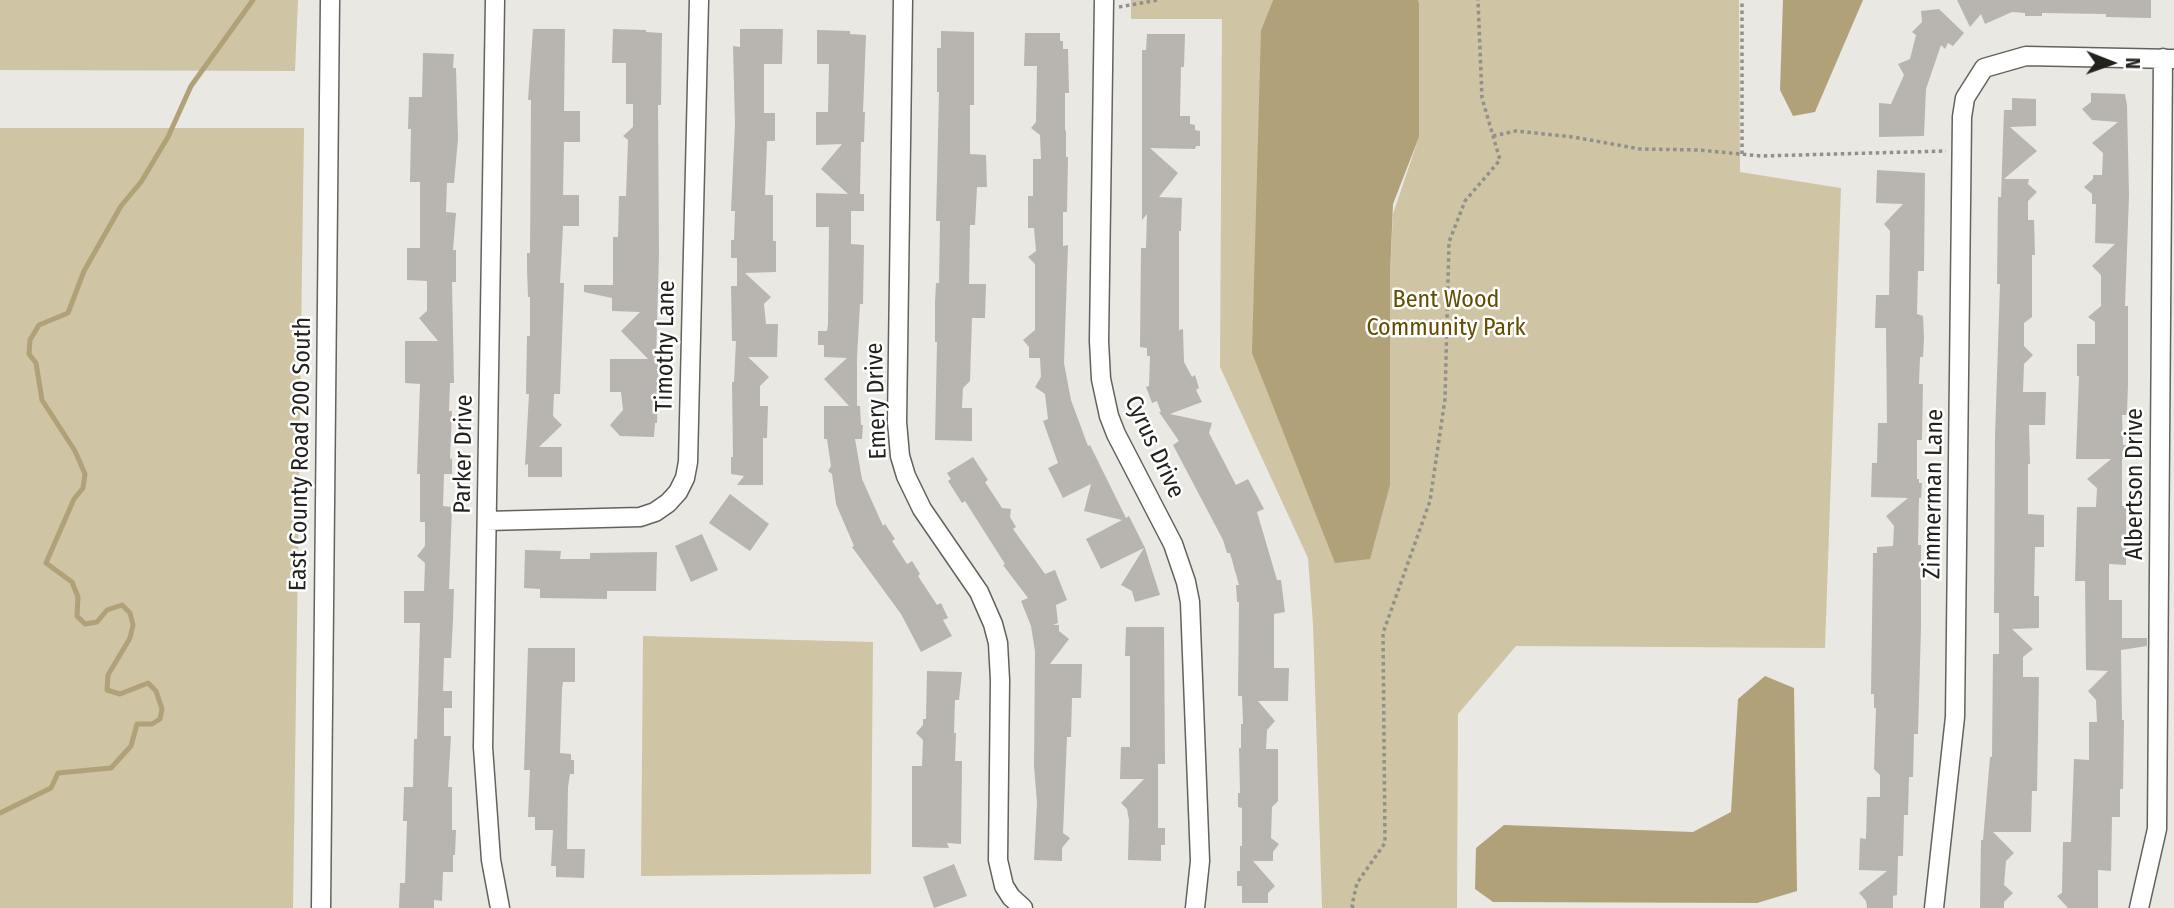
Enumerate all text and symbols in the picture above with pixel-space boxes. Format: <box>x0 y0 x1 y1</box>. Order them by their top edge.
north arrow <box>2076 28 2146 98</box>
text: N <box>2121 57 2144 69</box>
street label: Timothy Lane <box>650 280 682 412</box>
park label: Bent Wood Community Park <box>1366 286 1526 342</box>
street label: East County Road 200 South <box>284 317 318 591</box>
street label: Emery Drive <box>861 342 893 460</box>
street label: Cyrus Drive <box>1118 391 1190 503</box>
street label: Parker Drive <box>449 394 479 514</box>
street label: Albertson Drive <box>2121 408 2149 560</box>
street label: Zimmerman Lane <box>1918 409 1950 579</box>

